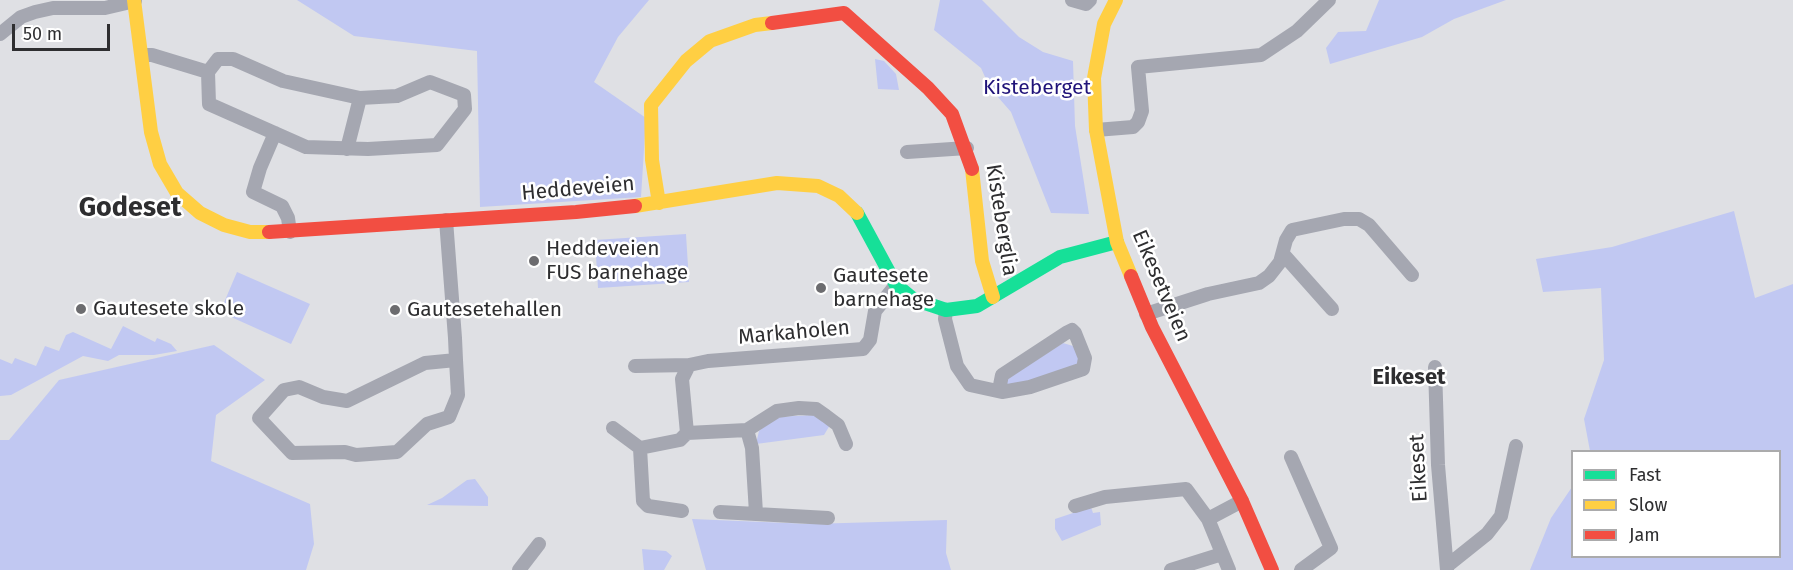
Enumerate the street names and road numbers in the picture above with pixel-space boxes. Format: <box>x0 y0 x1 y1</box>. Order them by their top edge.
street label: Kisteberglia <box>980 162 1022 278</box>
street label: Heddeveien <box>520 171 636 207</box>
street label: Eikesetveien <box>1126 226 1196 346</box>
street label: Markaholen <box>737 316 851 350</box>
street label: Eikeset <box>1405 433 1433 503</box>

